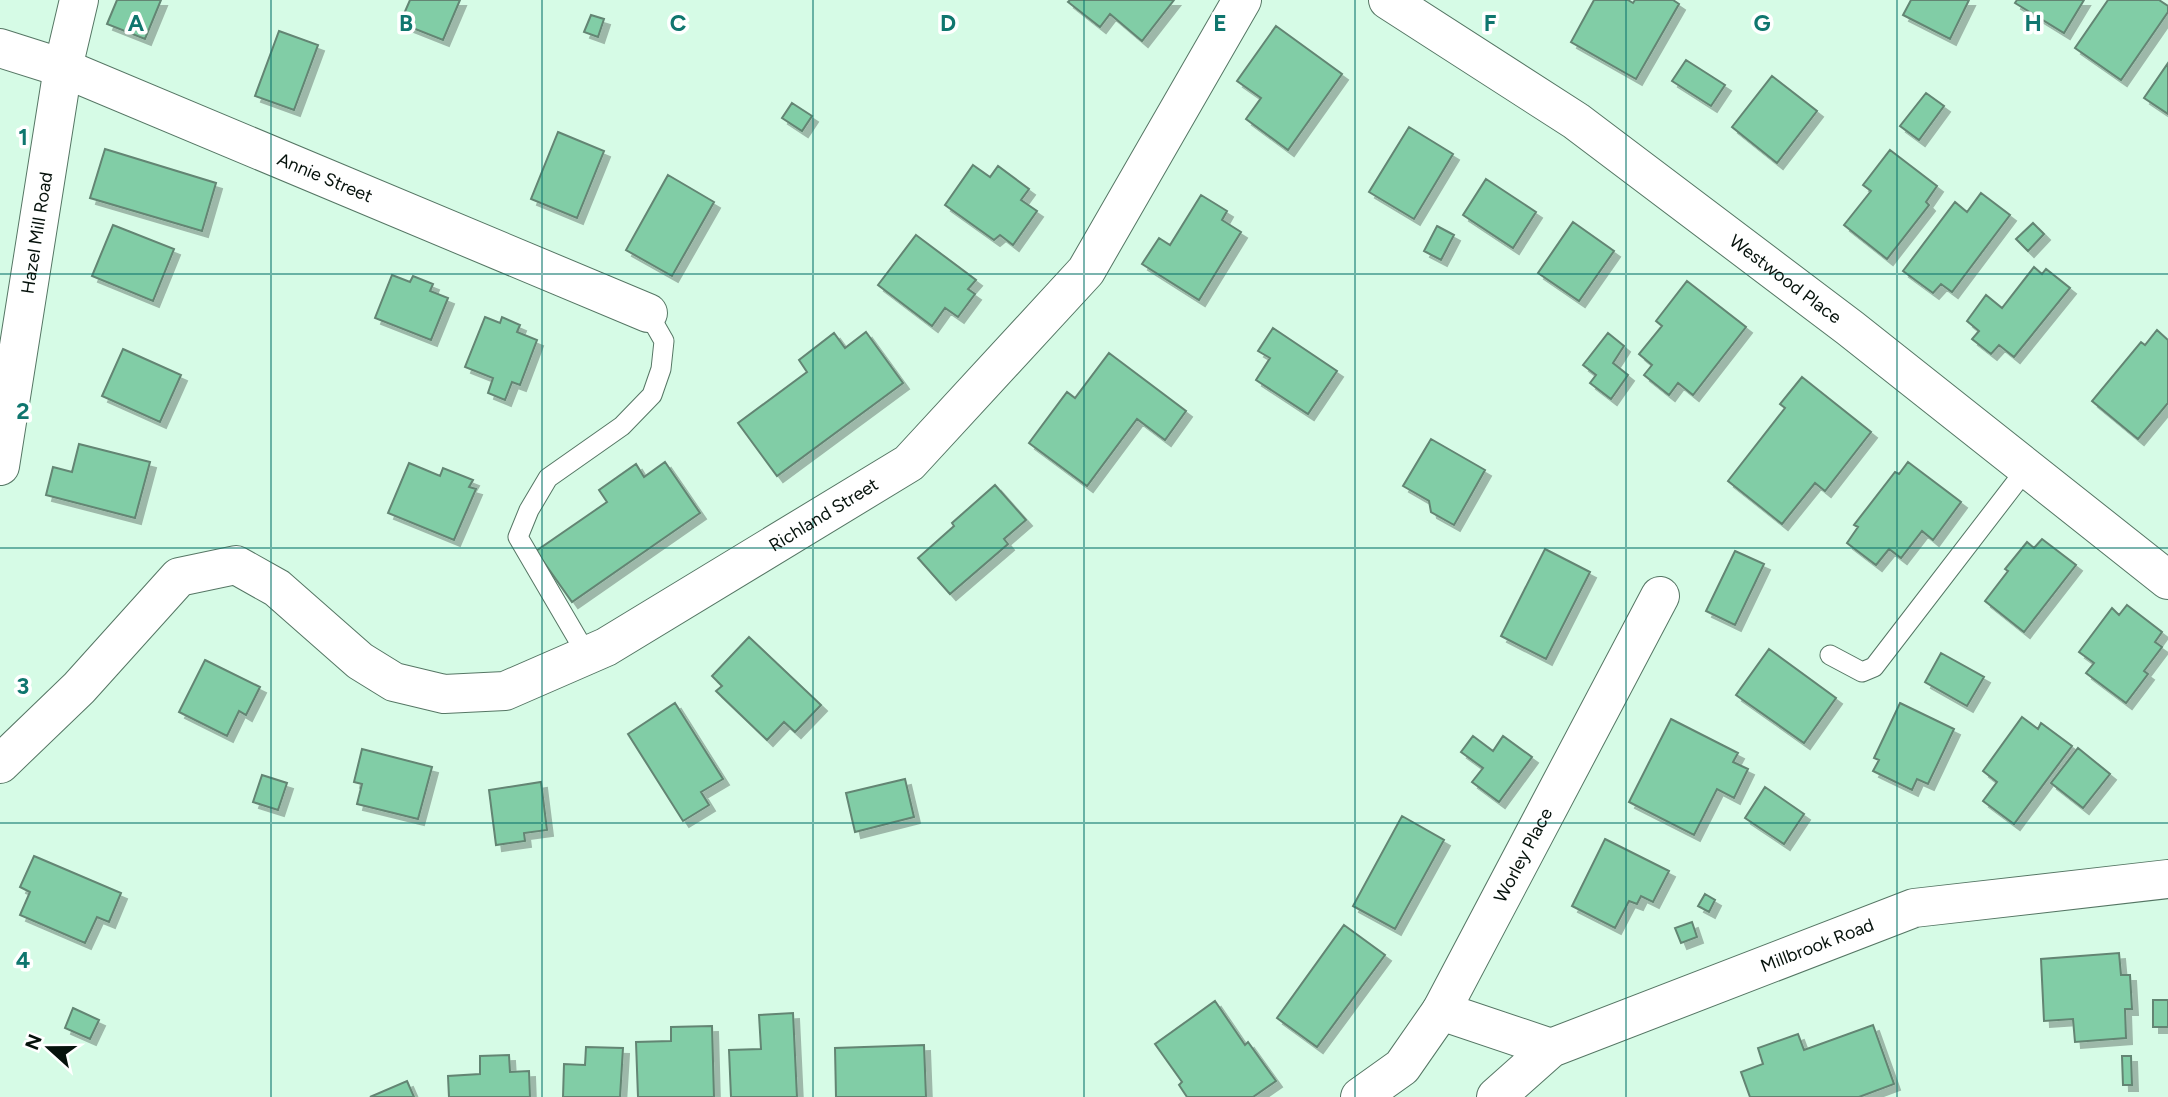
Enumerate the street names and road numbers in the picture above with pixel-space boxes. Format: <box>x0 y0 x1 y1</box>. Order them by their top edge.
street label: Annie Street <box>274 148 376 207</box>
street label: Hazel Mill Road <box>16 170 57 295</box>
street label: Westwood Place <box>1725 230 1846 329</box>
street label: Richland Street <box>765 473 882 556</box>
street label: Worley Place <box>1489 804 1557 906</box>
street label: Millbrook Road <box>1757 914 1877 977</box>

